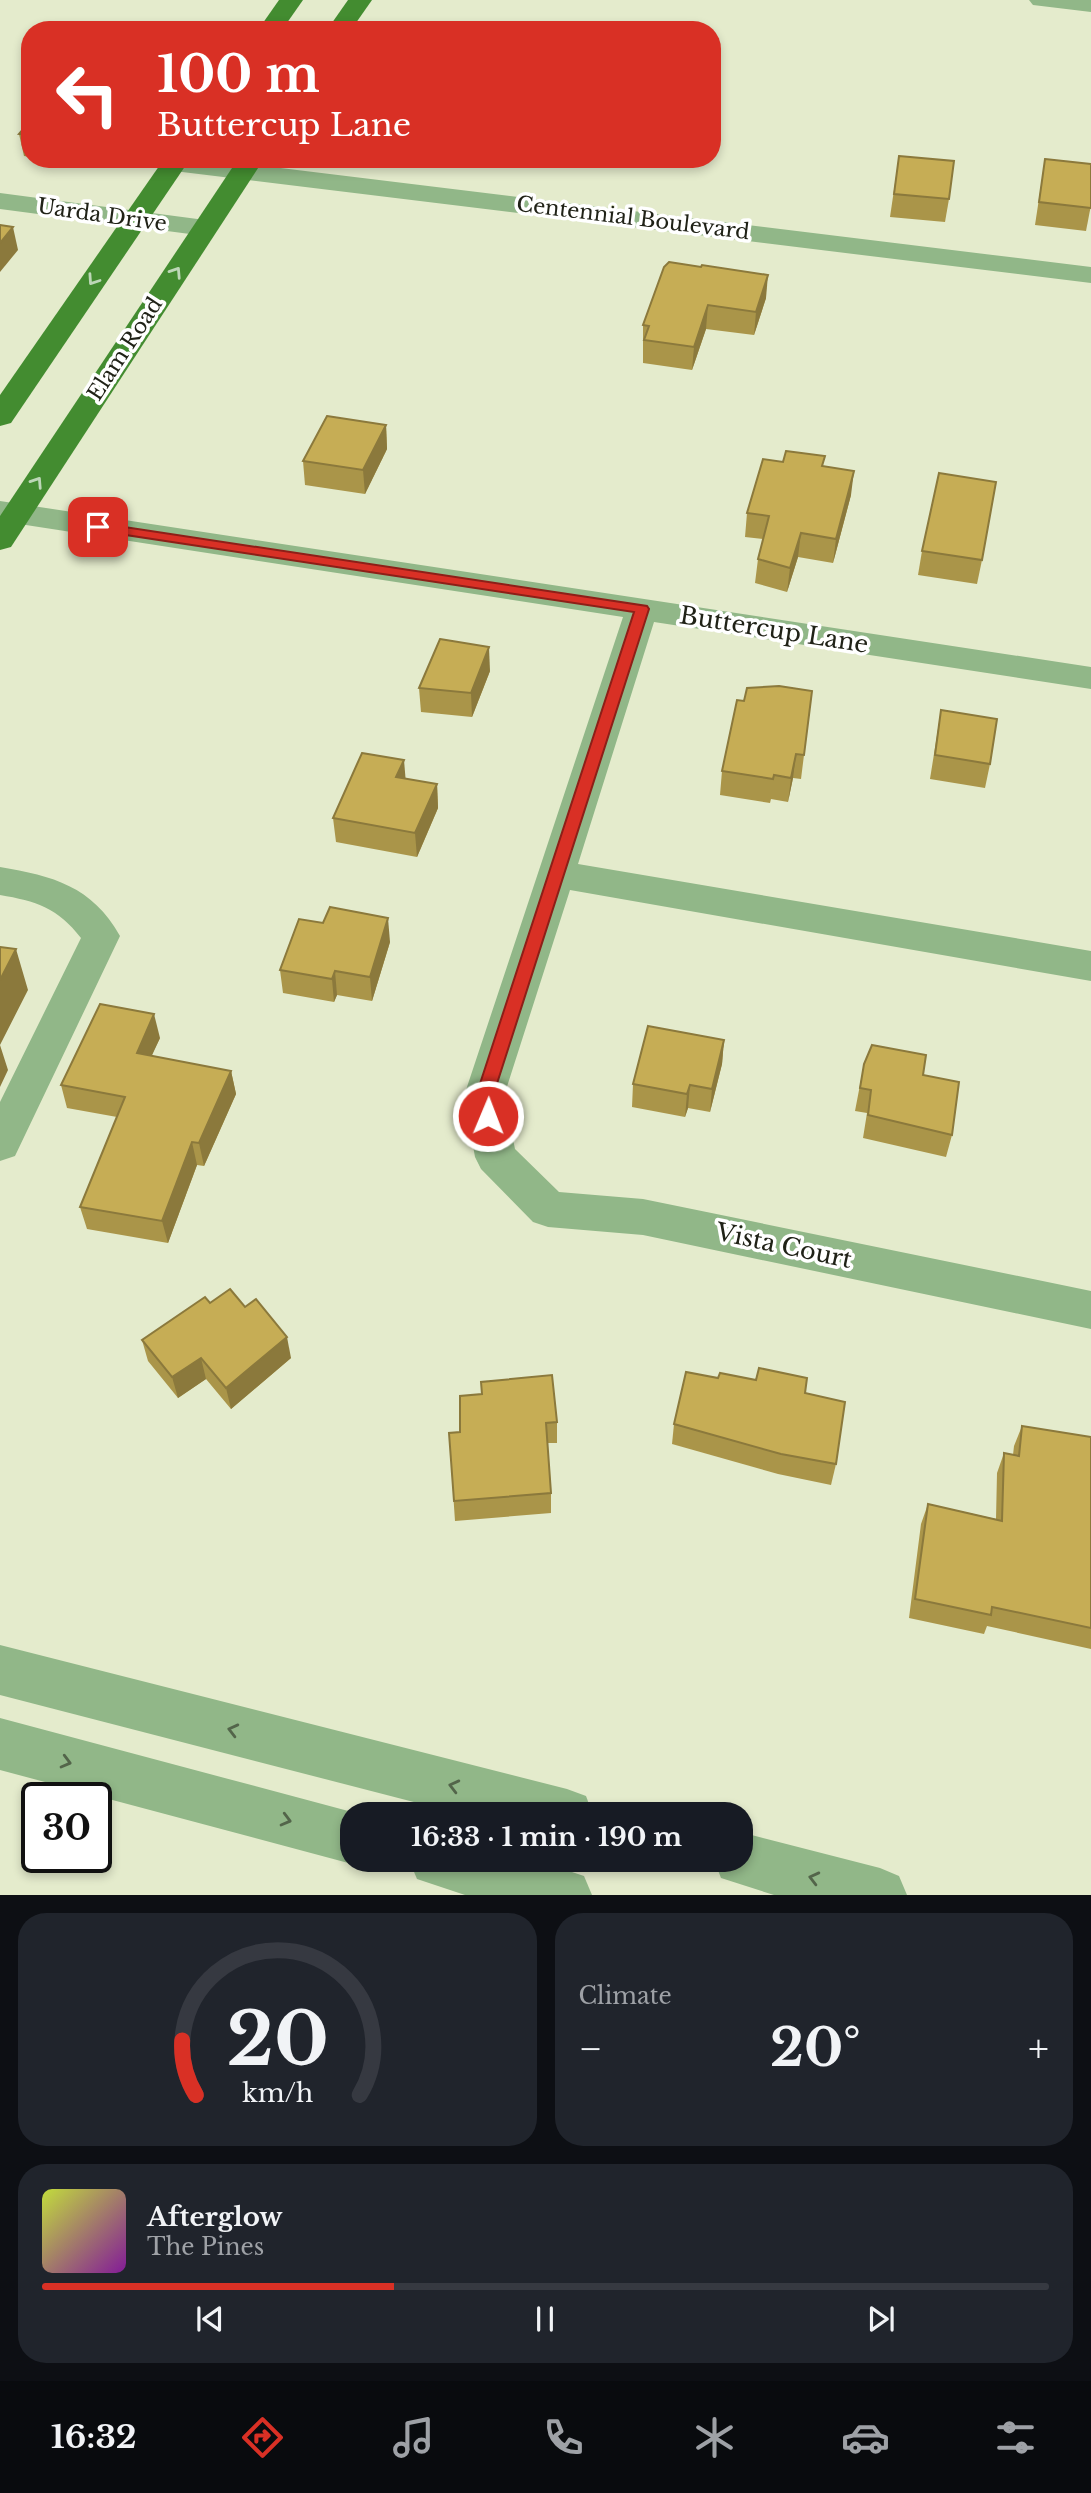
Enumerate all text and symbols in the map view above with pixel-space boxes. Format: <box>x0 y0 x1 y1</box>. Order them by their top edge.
text: 100 m <box>157 44 320 105</box>
icon: left <box>42 49 133 140</box>
text: Buttercup Lane <box>157 105 411 145</box>
street label: Centennial Boulevard <box>515 191 751 245</box>
street label: Uarda Drive <box>36 193 168 237</box>
one-way arrow <box>168 267 180 280</box>
one-way arrow <box>89 272 101 285</box>
street label: Elam Road <box>82 292 168 406</box>
one-way arrow <box>29 477 42 490</box>
pin <box>68 497 128 557</box>
icon: arrive <box>79 508 117 546</box>
street label: Buttercup Lane <box>678 600 870 659</box>
position arrow <box>451 1079 525 1153</box>
street label: Vista Court <box>713 1217 855 1274</box>
one-way arrow <box>227 1724 239 1738</box>
one-way arrow <box>60 1753 72 1768</box>
one-way arrow <box>448 1780 460 1794</box>
speed limit sign: 30 <box>21 1782 112 1873</box>
one-way arrow <box>280 1812 292 1826</box>
text: 16:33 · 1 min · 190 m <box>411 1821 682 1853</box>
one-way arrow <box>808 1872 820 1886</box>
text: Climate <box>579 1982 672 2010</box>
text: 20 <box>226 1995 328 2086</box>
text: 20° <box>770 2016 861 2080</box>
text: − <box>579 2025 603 2072</box>
text: + <box>1028 2025 1049 2072</box>
text: km/h <box>242 2078 313 2109</box>
text: Afterglow <box>147 2201 283 2233</box>
text: The Pines <box>147 2233 264 2261</box>
icon: previous <box>191 2300 229 2338</box>
icon: pause <box>526 2300 564 2338</box>
icon: next <box>862 2300 900 2338</box>
icon: directions <box>238 2413 287 2462</box>
icon: music <box>389 2413 438 2462</box>
icon: phone <box>539 2413 588 2462</box>
icon: climate <box>690 2413 739 2462</box>
icon: car <box>841 2413 890 2462</box>
icon: filters <box>991 2413 1040 2462</box>
text: 16:32 <box>51 2417 137 2457</box>

